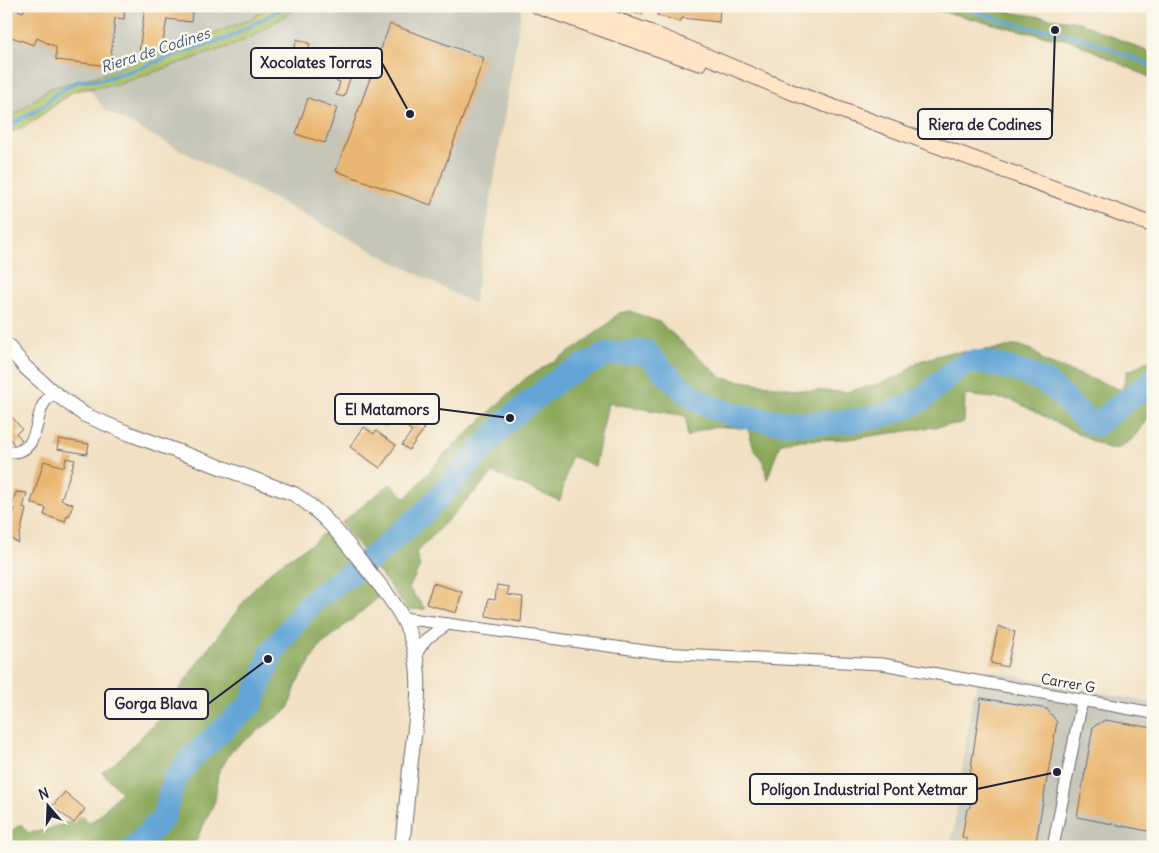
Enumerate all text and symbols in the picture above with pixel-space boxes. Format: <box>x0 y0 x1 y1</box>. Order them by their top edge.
water label: Riera de Codines <box>98 23 213 77</box>
callout: Xocolates Torras <box>251 48 382 78</box>
text: Xocolates Torras <box>260 53 372 72</box>
callout: Riera de Codines <box>918 109 1052 139</box>
text: Riera de Codines <box>928 115 1042 134</box>
callout: El Matamors <box>335 394 439 424</box>
text: El Matamors <box>345 400 429 419</box>
street label: Carrer G <box>1039 669 1097 697</box>
callout: Gorga Blava <box>105 689 208 719</box>
text: Gorga Blava <box>114 694 198 714</box>
callout: Polígon Industrial Pont Xetmar <box>750 774 977 804</box>
north arrow <box>22 780 72 830</box>
text: Polígon Industrial Pont Xetmar <box>761 780 968 800</box>
text: N <box>36 784 51 804</box>

